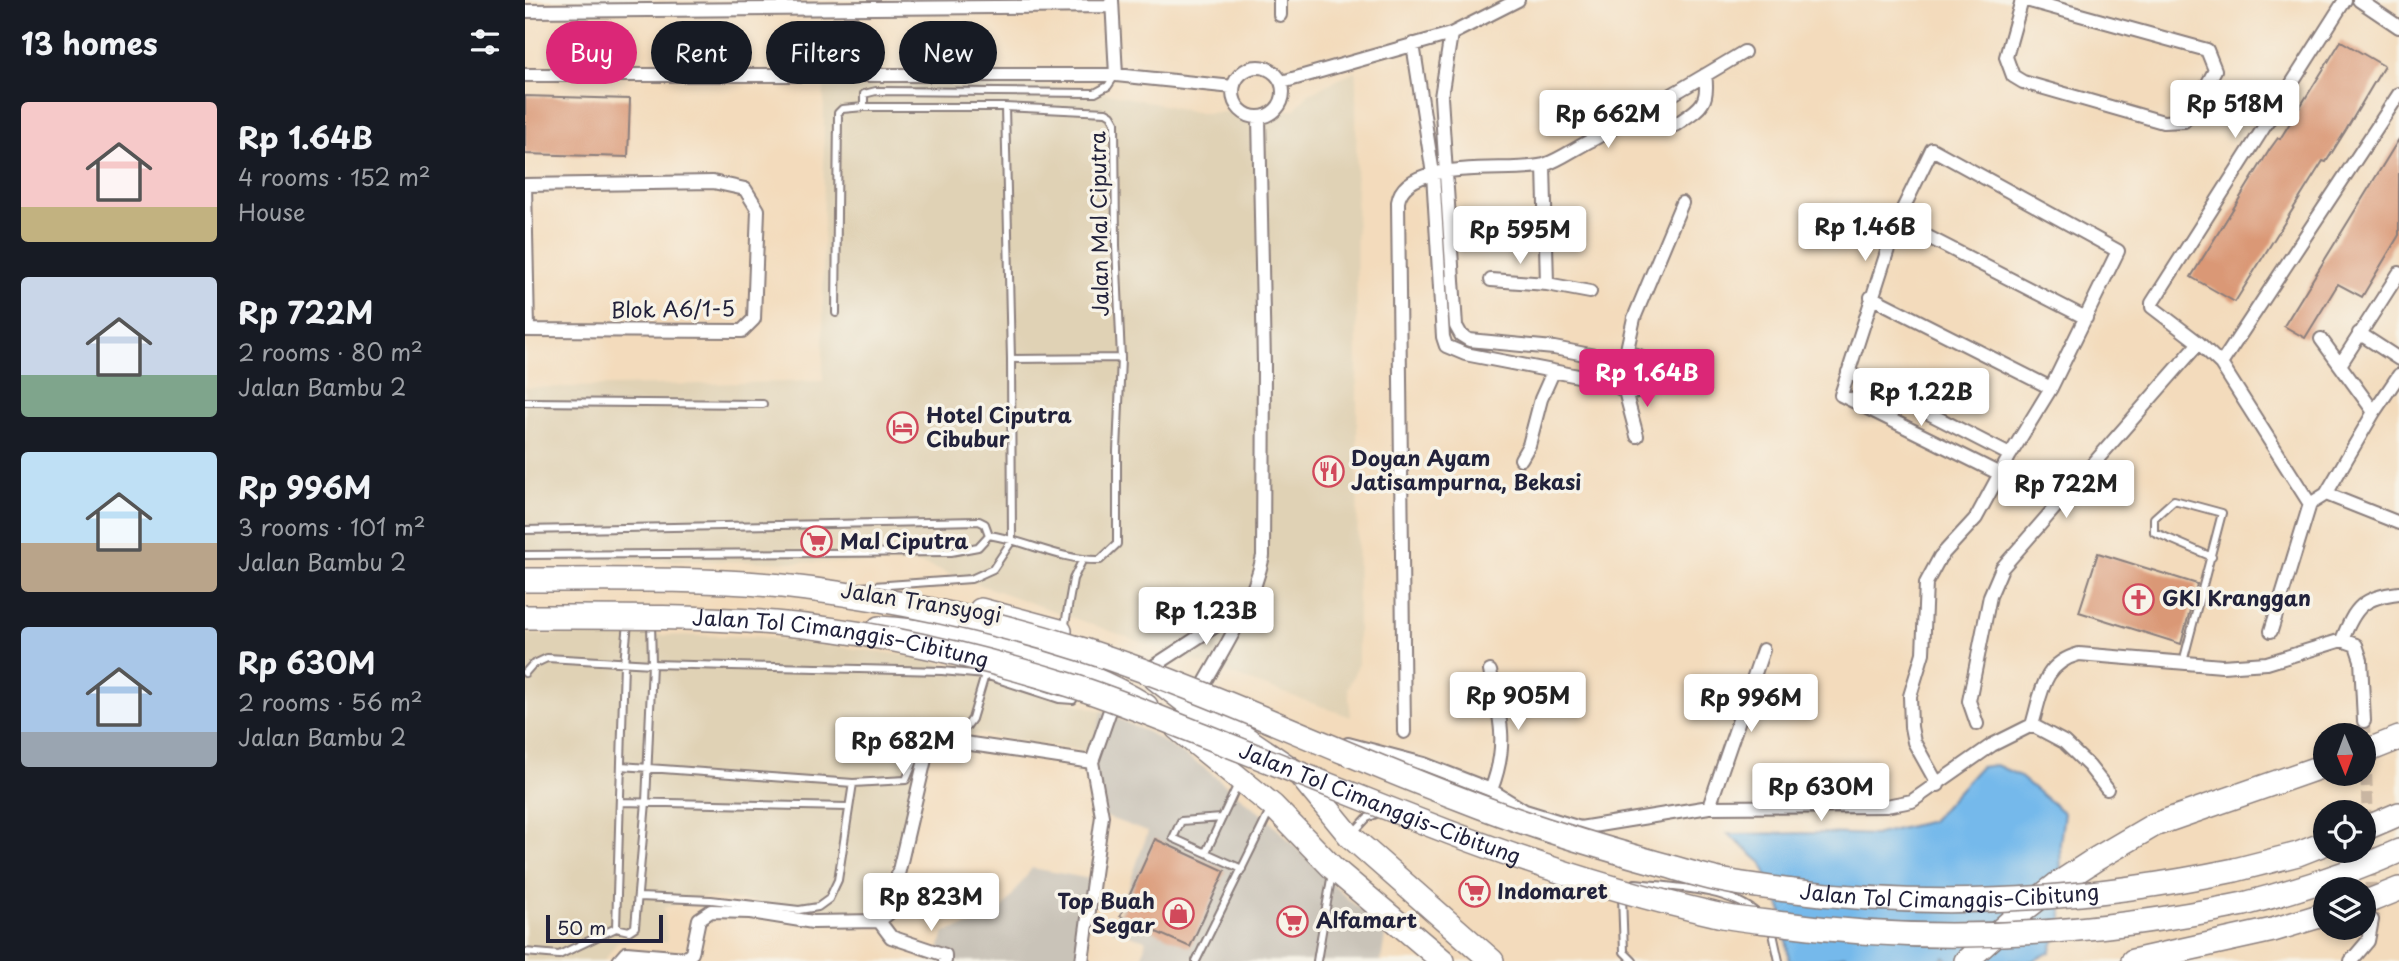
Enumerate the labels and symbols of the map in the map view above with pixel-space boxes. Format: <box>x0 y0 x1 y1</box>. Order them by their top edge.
pin: Rp 518M <box>2170 80 2300 140</box>
pin: Rp 662M <box>1543 90 1673 150</box>
street label: Jalan Mal Ciputra <box>1080 131 1116 317</box>
pin: Rp 1.46B <box>1793 204 1937 263</box>
pin: Rp 595M <box>1455 206 1585 266</box>
street label: Blok A6/1-5 <box>611 291 735 325</box>
pin: Rp 1.64B <box>1575 350 1719 409</box>
pin: Rp 1.22B <box>1849 368 1993 428</box>
place label: Hotel Ciputra Cibubur <box>926 398 1072 454</box>
hotel icon: Hotel Ciputra Cibubur <box>886 411 920 445</box>
place label: Doyan Ayam Jatisampurna, Bekasi <box>1351 441 1581 497</box>
restaurant icon: Doyan Ayam Jatisampurna, Bekasi <box>1311 454 1345 488</box>
pin: Rp 722M <box>2001 461 2131 520</box>
place label: Mal Ciputra <box>840 524 969 556</box>
supermarket icon: Mal Ciputra <box>800 525 834 559</box>
street label: Jalan Transyogi <box>839 573 1004 630</box>
place label: GKI Kranggan <box>2162 581 2311 613</box>
church icon: GKI Kranggan <box>2122 582 2156 616</box>
pin: Rp 1.23B <box>1134 588 1278 647</box>
street label: Jalan Tol Cimanggis–Cibitung <box>692 600 993 675</box>
pin: Rp 905M <box>1453 672 1583 732</box>
pin: Rp 996M <box>1686 674 1816 734</box>
pin: Rp 682M <box>838 718 968 777</box>
north arrow <box>2313 723 2377 786</box>
street label: Jalan Tol Cimanggis–Cibitung <box>1235 733 1525 871</box>
pin: Rp 630M <box>1756 764 1886 823</box>
pin: Rp 823M <box>866 874 996 933</box>
place label: Indomaret <box>1497 874 1608 906</box>
street label: Jalan Tol Cimanggis–Cibitung <box>1798 874 2100 915</box>
supermarket icon: Indomaret <box>1457 875 1491 909</box>
place label: Top Buah Segar <box>1057 884 1155 940</box>
shop icon: Top Buah Segar <box>1161 897 1195 931</box>
place label: Alfamart <box>1316 903 1417 935</box>
supermarket icon: Alfamart <box>1276 904 1310 938</box>
scale bar <box>546 912 663 944</box>

